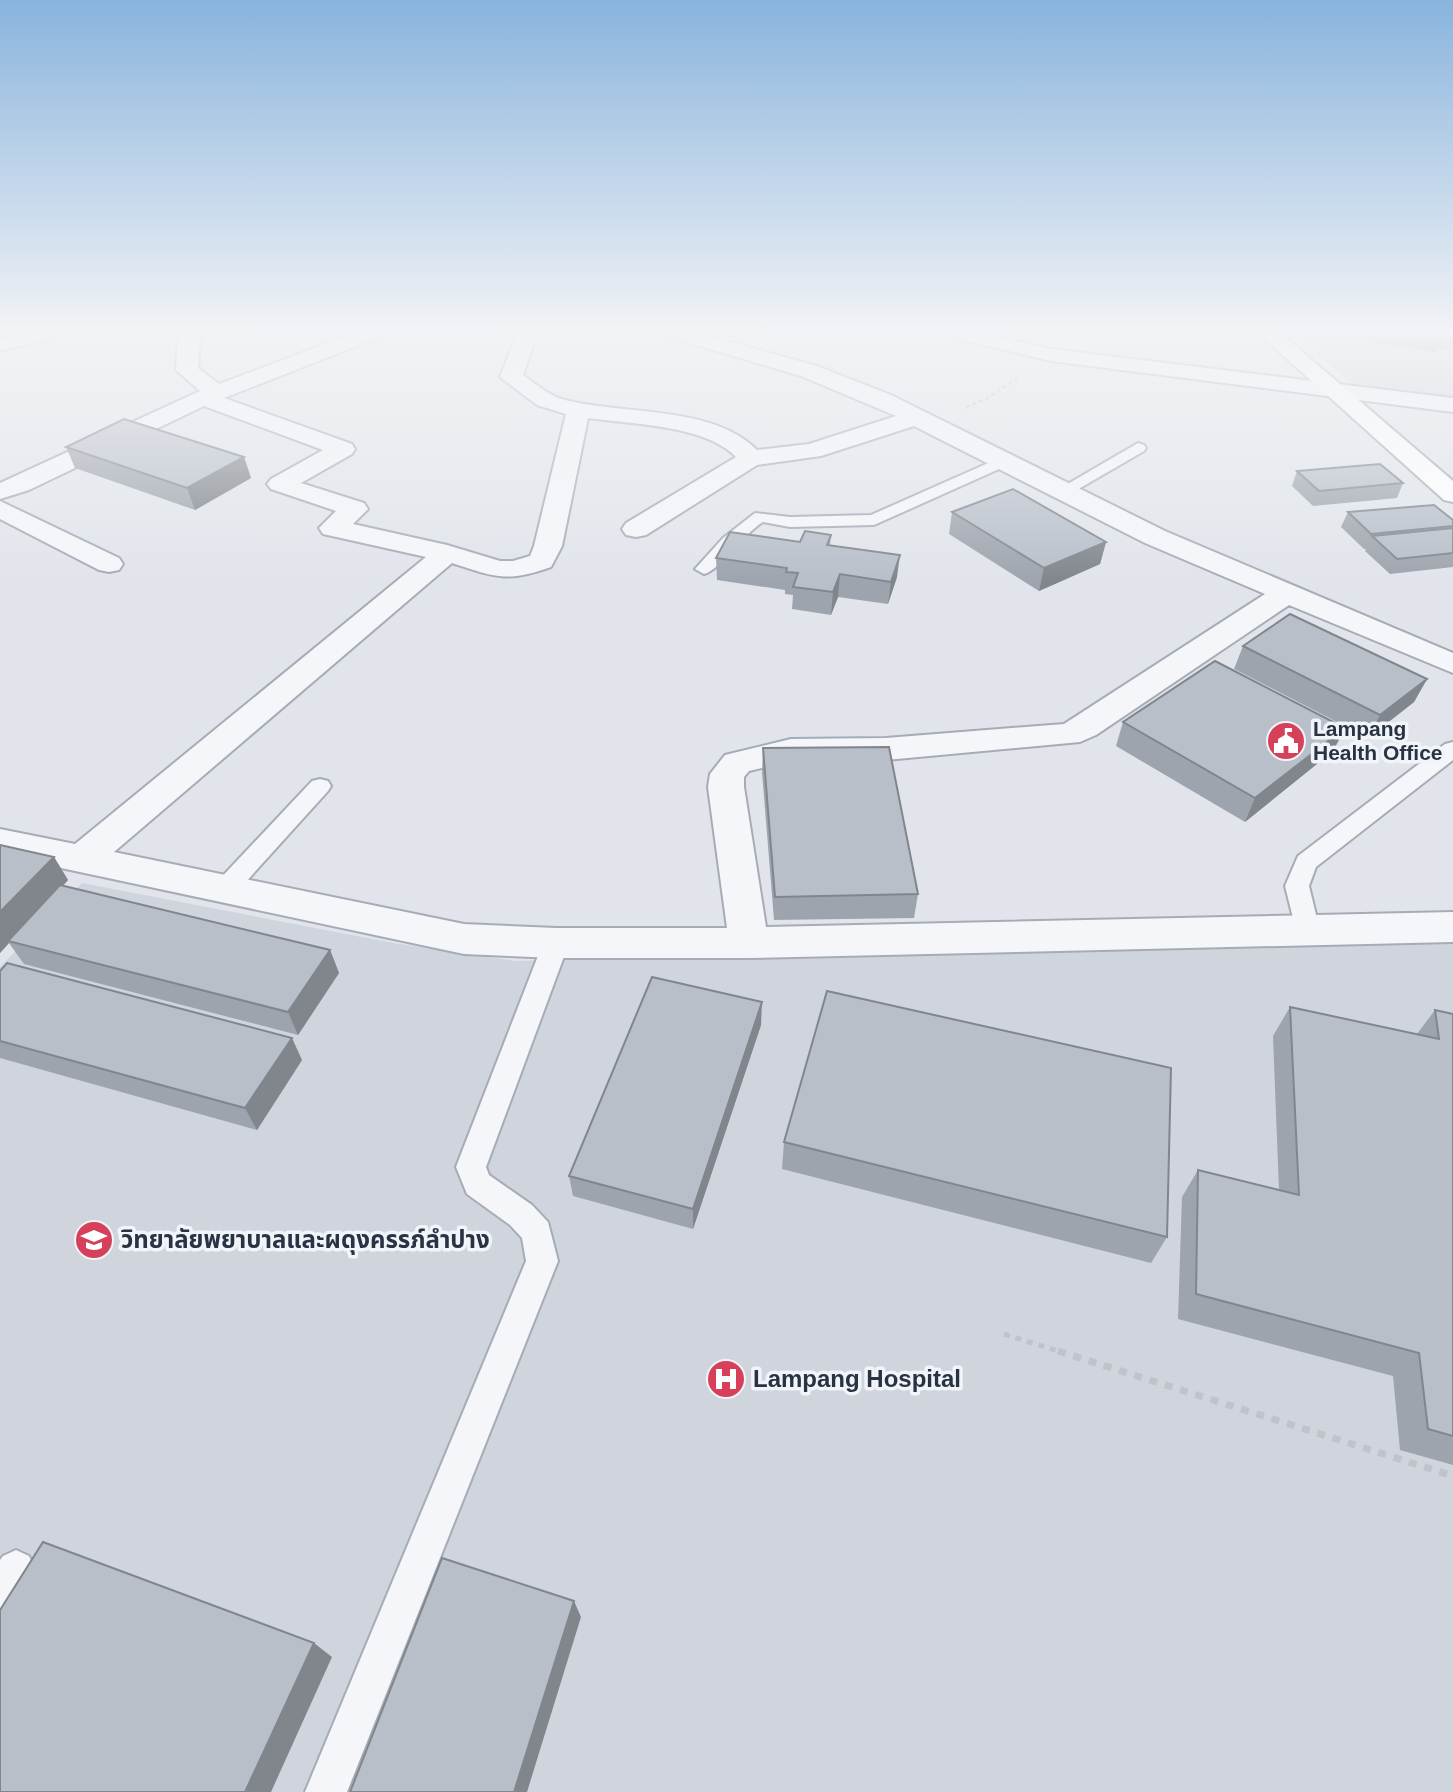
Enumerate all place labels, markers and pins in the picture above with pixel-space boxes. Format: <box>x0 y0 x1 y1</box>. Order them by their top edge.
place label: Lampang Health Office <box>1313 717 1443 764</box>
public building icon: Lampang Health Office <box>1265 720 1307 762</box>
school or university icon: วิทยาลัยพยาบาลและผดุงครรภ์ลําปาง <box>73 1219 115 1261</box>
place label: วิทยาลัยพยาบาลและผดุงครรภ์ลําปาง <box>121 1226 490 1255</box>
hospital icon: Lampang Hospital <box>705 1358 747 1400</box>
place label: Lampang Hospital <box>753 1365 961 1392</box>

